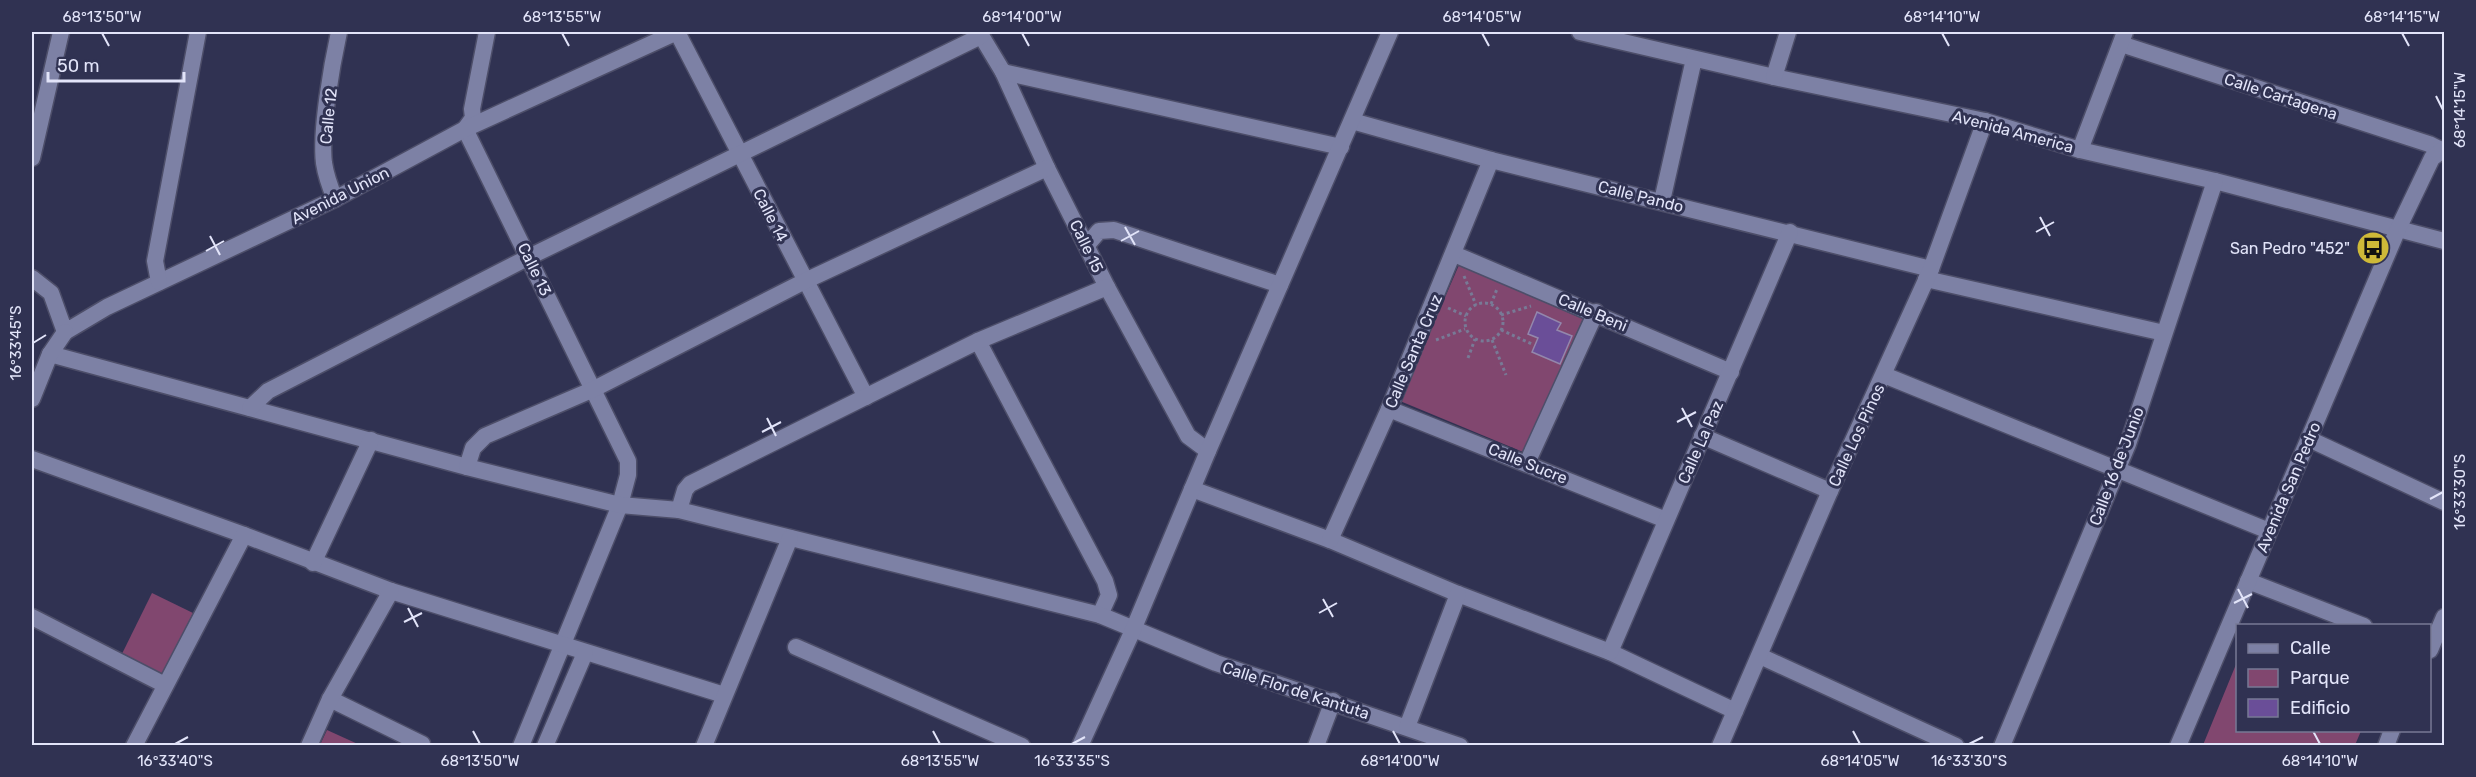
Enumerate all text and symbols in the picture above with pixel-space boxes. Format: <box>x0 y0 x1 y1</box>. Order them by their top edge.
text: 68°13'50"W <box>62 8 142 26</box>
text: 68°13'55"W <box>523 8 601 26</box>
text: 68°14'00"W <box>982 8 1062 26</box>
text: 68°14'05"W <box>1442 8 1522 26</box>
text: 68°14'10"W <box>1904 8 1980 26</box>
text: 68°14'15"W <box>2364 8 2440 26</box>
scale bar <box>48 45 184 83</box>
text: 50 m <box>57 55 100 77</box>
street label: Calle Cartagena <box>2222 69 2340 124</box>
text: 68°14'15"W <box>2451 72 2469 148</box>
street label: Calle 12 <box>316 87 341 145</box>
street label: Avenida America <box>1950 106 2076 157</box>
street label: Avenida Union <box>288 163 392 228</box>
street label: Calle Pando <box>1596 177 1686 216</box>
street label: Calle 14 <box>749 186 792 245</box>
street label: Calle 15 <box>1066 217 1107 276</box>
bus stop icon: San Pedro "452" <box>2355 230 2391 266</box>
place label: San Pedro "452" <box>2230 239 2350 258</box>
street label: Calle 13 <box>514 240 555 299</box>
street label: Calle Beni <box>1555 289 1630 336</box>
street label: Calle Santa Cruz <box>1381 291 1446 411</box>
text: 16°33'45"S <box>7 306 25 380</box>
street label: Calle Los Pinos <box>1824 381 1889 490</box>
street label: Calle La Paz <box>1674 398 1727 487</box>
street label: Calle 16 de Junio <box>2085 404 2148 528</box>
street label: Avenida San Pedro <box>2252 419 2325 555</box>
street label: Calle Sucre <box>1486 439 1570 488</box>
text: 16°33'30"S <box>2451 454 2469 530</box>
legend <box>2236 624 2431 732</box>
text: Calle <box>2290 637 2331 659</box>
street label: Calle Flor de Kantuta <box>1220 658 1372 723</box>
text: Parque <box>2290 667 2350 689</box>
text: Edificio <box>2290 697 2350 719</box>
text: 16°33'40"S <box>137 752 213 770</box>
text: 68°13'50"W <box>440 752 520 770</box>
text: 68°13'55"W <box>901 752 979 770</box>
text: 16°33'35"S <box>1034 752 1110 770</box>
text: 68°14'00"W <box>1360 752 1440 770</box>
text: 68°14'05"W <box>1820 752 1900 770</box>
text: 16°33'30"S <box>1931 752 2007 770</box>
text: 68°14'10"W <box>2282 752 2358 770</box>

